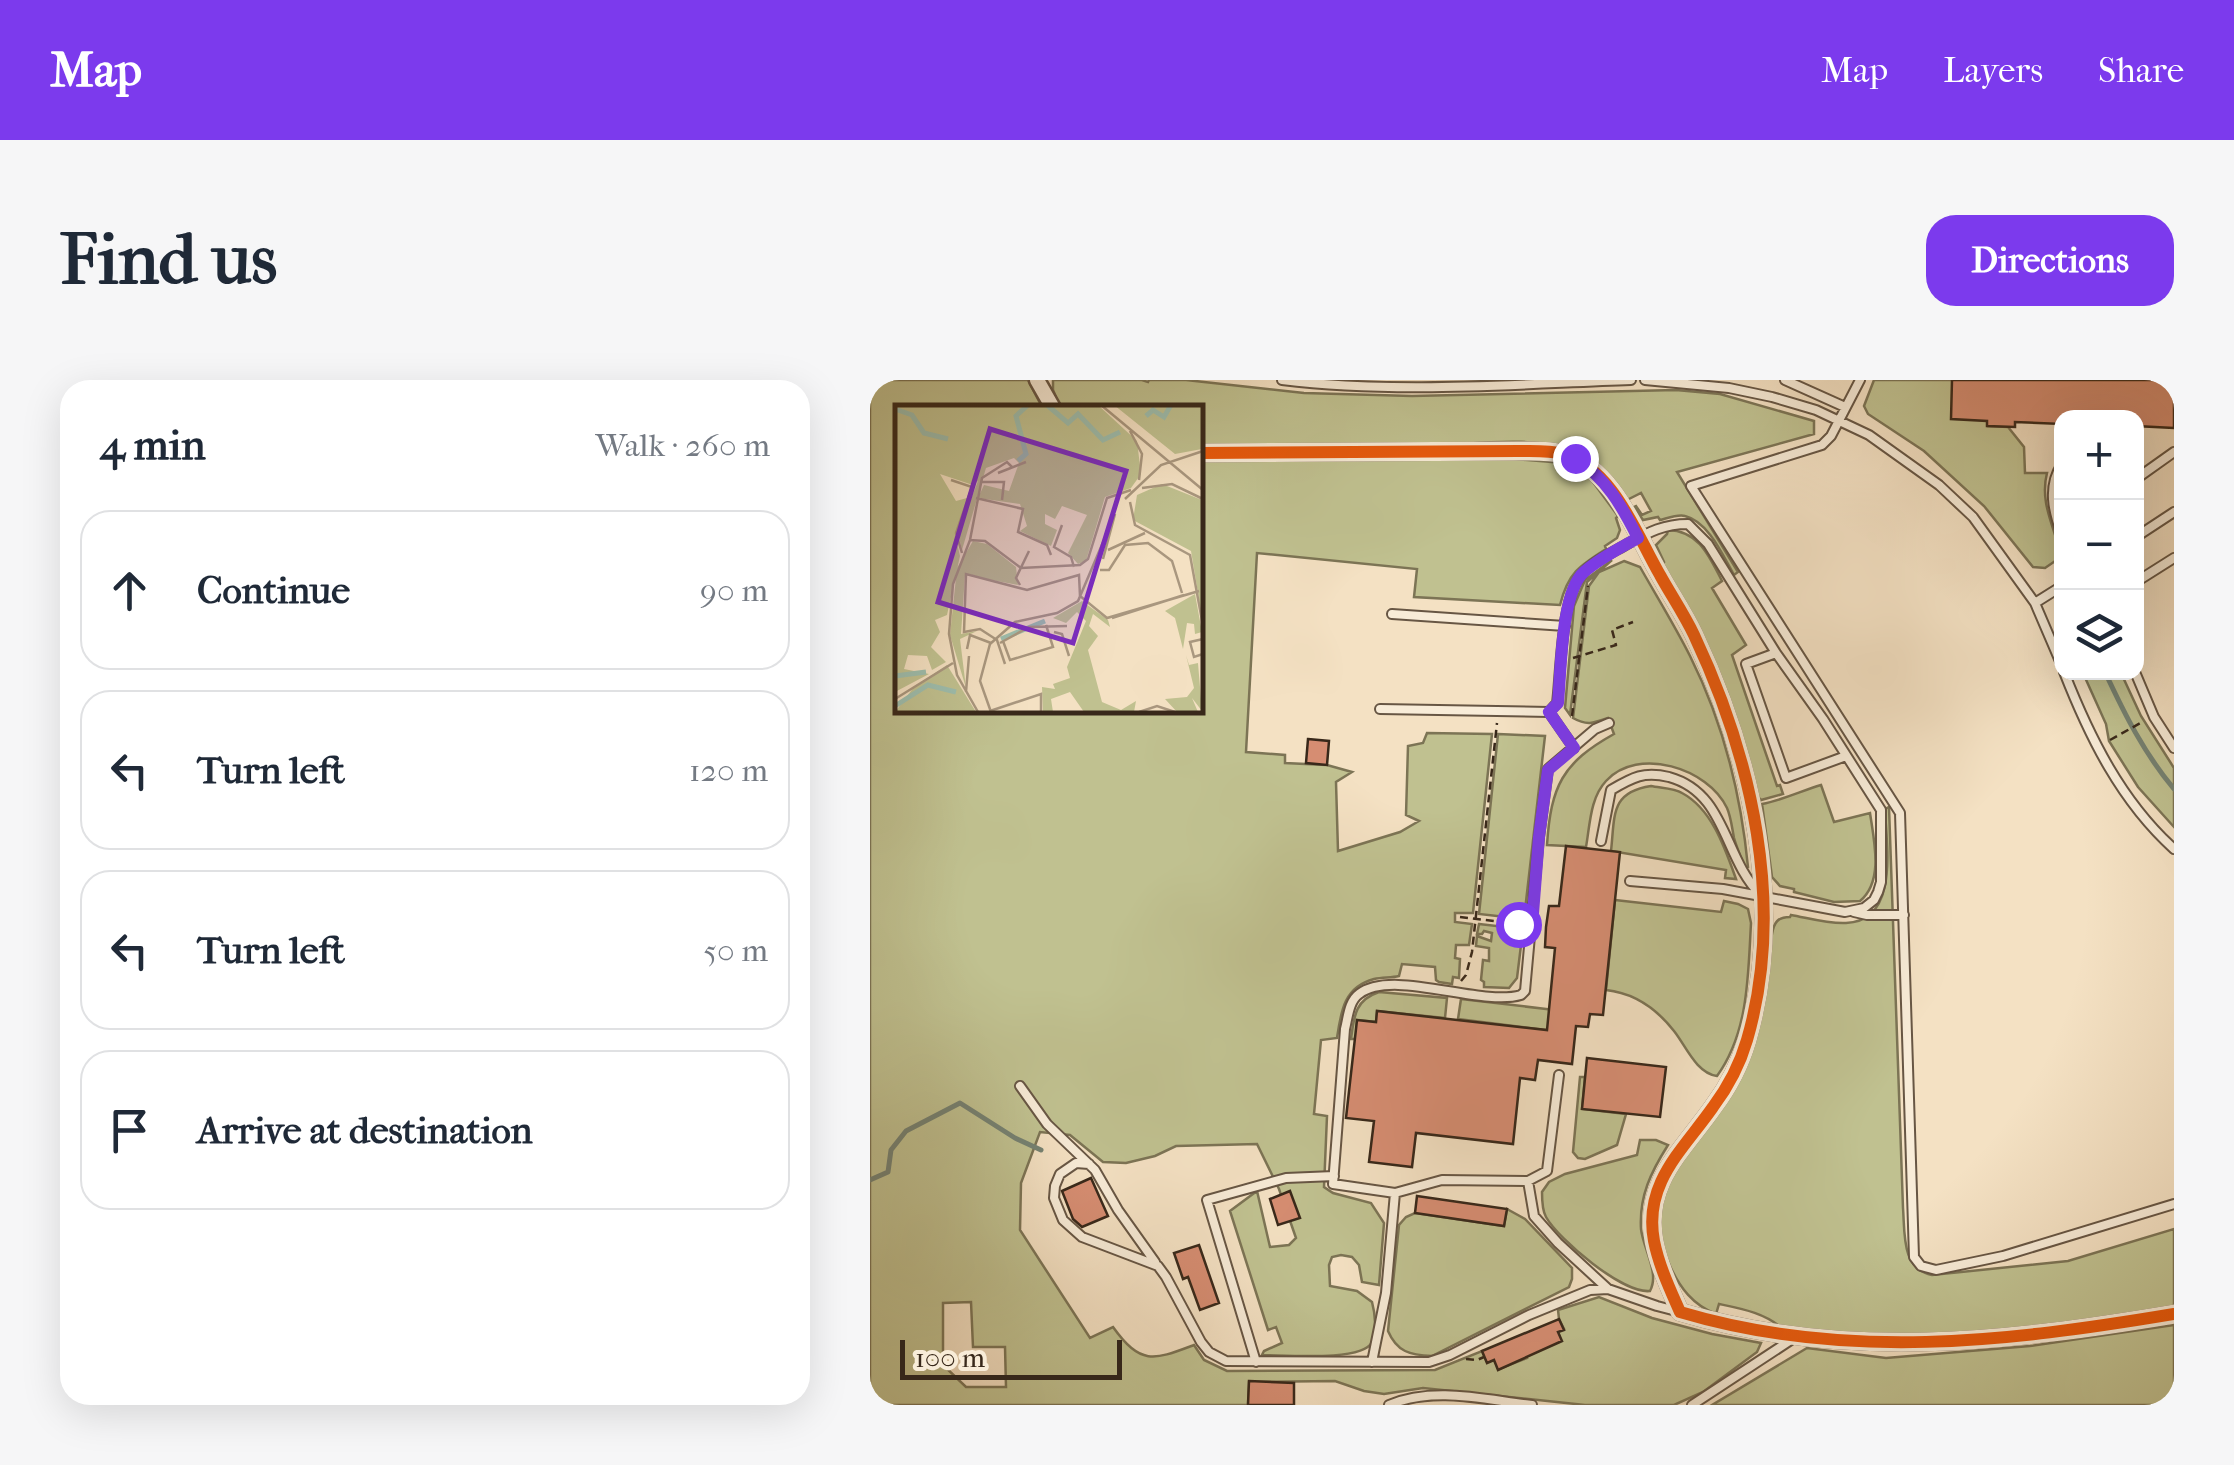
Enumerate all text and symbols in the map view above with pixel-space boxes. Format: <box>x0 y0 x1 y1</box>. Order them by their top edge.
text: Map <box>50 42 142 98</box>
text: Map <box>1821 50 1888 91</box>
text: Layers <box>1943 50 2043 91</box>
text: Share <box>2098 50 2184 91</box>
button: Directions <box>1926 215 2174 306</box>
text: Find us <box>60 219 277 301</box>
inset map <box>895 405 1202 712</box>
map controls <box>2054 410 2144 680</box>
button: + <box>2054 410 2144 500</box>
text: 4 min <box>100 421 206 470</box>
text: Walk · 260 m <box>596 427 770 464</box>
route end <box>1553 436 1599 482</box>
button: − <box>2054 500 2144 590</box>
icon: ahead <box>102 563 157 618</box>
text: Continue <box>197 568 350 613</box>
text: 90 m <box>700 572 768 609</box>
button: layers <box>2054 590 2144 680</box>
icon: left <box>102 743 157 798</box>
text: Turn left <box>197 748 345 793</box>
text: 120 m <box>689 752 768 789</box>
route start <box>1496 902 1542 948</box>
icon: left <box>102 923 157 978</box>
text: Turn left <box>197 928 345 973</box>
text: 50 m <box>703 932 768 969</box>
icon: arrive <box>102 1103 157 1158</box>
text: Arrive at destination <box>197 1108 533 1153</box>
scale bar <box>900 1335 1122 1380</box>
text: 100 m <box>915 1341 985 1374</box>

